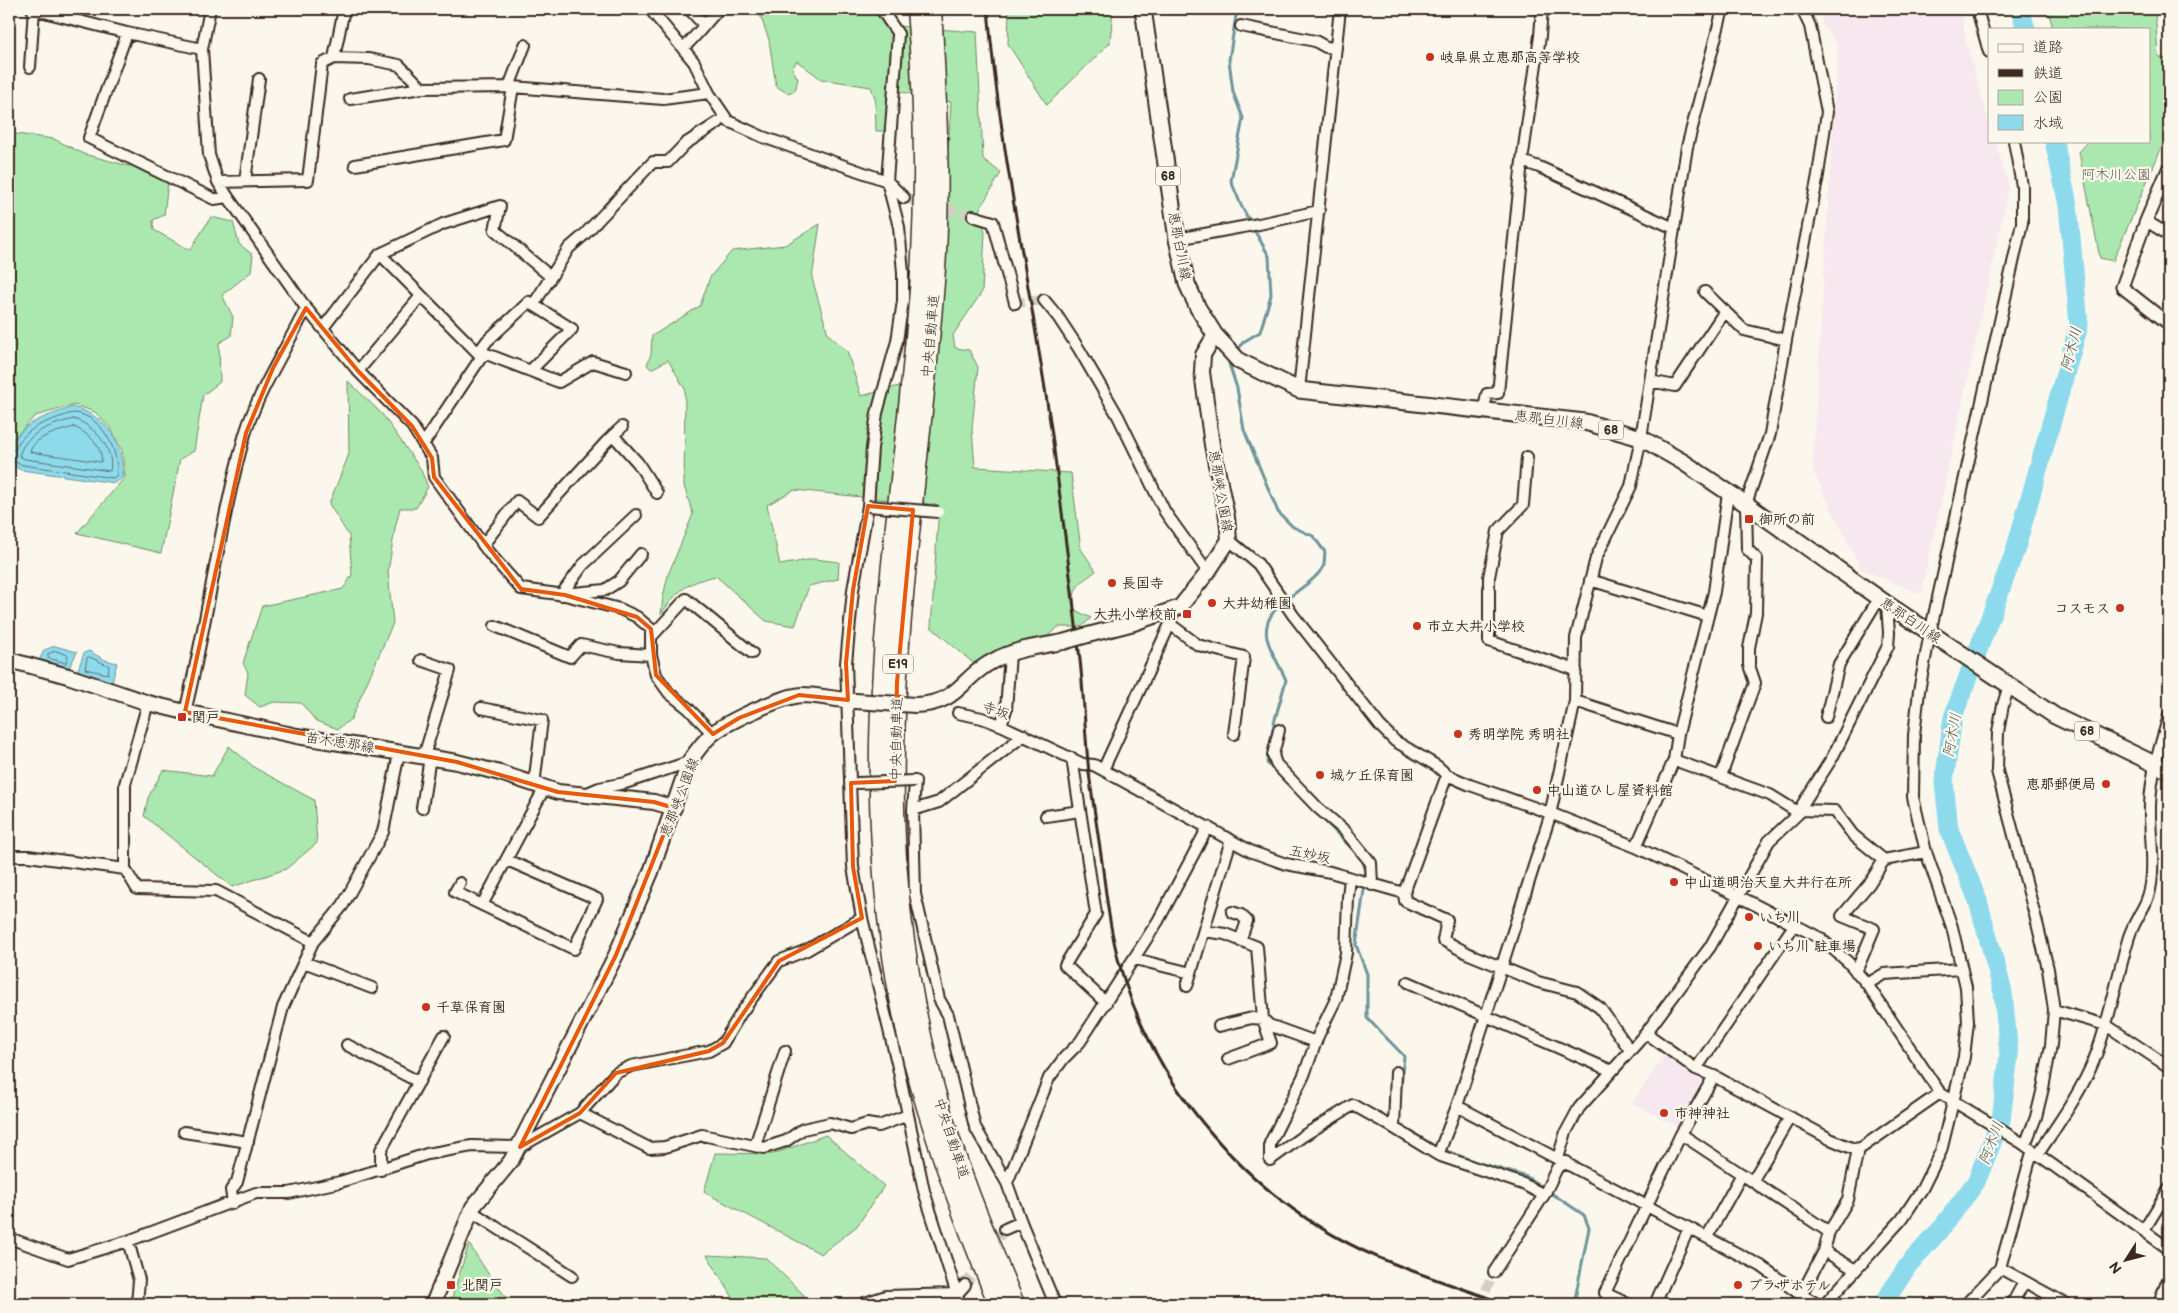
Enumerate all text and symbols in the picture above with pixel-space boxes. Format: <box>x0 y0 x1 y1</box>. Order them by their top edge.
legend <box>1988 28 2150 142</box>
text: 道路 <box>2033 38 2063 57</box>
place label: 岐阜県立恵那高等学校 <box>1440 49 1580 66</box>
marker: 岐阜県立恵那高等学校 <box>1424 51 1436 63</box>
text: 鉄道 <box>2033 64 2063 83</box>
text: 公園 <box>2033 88 2063 107</box>
text: 水域 <box>2033 114 2063 133</box>
park label: 阿木川公園 <box>2081 166 2151 183</box>
road number: 68 <box>1156 167 1180 186</box>
street label: 恵那白川線 <box>1164 210 1195 282</box>
street label: 中央自動車道 <box>918 293 943 379</box>
water label: 阿木川 <box>2057 325 2086 373</box>
street label: 恵那白川線 <box>1513 407 1585 432</box>
road number: 68 <box>1598 420 1624 440</box>
street label: 恵那峡公園線 <box>1205 448 1236 534</box>
place label: 御所の前 <box>1759 511 1815 528</box>
marker: 御所の前 <box>1743 513 1755 525</box>
place label: 長国寺 <box>1122 575 1164 592</box>
marker: 長国寺 <box>1106 577 1118 589</box>
street label: 恵那白川線 <box>1877 594 1944 647</box>
place label: 大井幼稚園 <box>1222 595 1292 612</box>
marker: 大井幼稚園 <box>1206 597 1218 609</box>
place label: コスモス <box>2055 600 2110 617</box>
marker: コスモス <box>2114 602 2126 614</box>
place label: 大井小学校前 <box>1093 606 1177 623</box>
marker: 大井小学校前 <box>1181 608 1193 620</box>
place label: 市立大井小学校 <box>1427 618 1525 635</box>
marker: 市立大井小学校 <box>1411 620 1423 632</box>
road number: E19 <box>883 654 913 674</box>
street label: 中央自動車道 <box>887 697 906 781</box>
street label: 寺坂 <box>980 698 1012 723</box>
place label: 関戸 <box>192 709 220 726</box>
marker: 関戸 <box>176 711 188 723</box>
water label: 阿木川 <box>1939 711 1966 759</box>
road number: 68 <box>2074 721 2100 740</box>
place label: 秀明学院 秀明社 <box>1468 726 1570 743</box>
marker: 秀明学院 秀明社 <box>1452 728 1464 740</box>
street label: 苗木恵那線 <box>304 729 376 756</box>
street label: 恵那峡公園線 <box>656 755 702 839</box>
place label: 城ケ丘保育園 <box>1330 767 1414 784</box>
marker: 城ケ丘保育園 <box>1314 769 1326 781</box>
place label: 恵那郵便局 <box>2026 776 2096 793</box>
marker: 恵那郵便局 <box>2100 778 2112 790</box>
place label: 中山道ひし屋資料館 <box>1547 782 1673 799</box>
marker: 中山道ひし屋資料館 <box>1531 784 1543 796</box>
street label: 五妙坂 <box>1288 842 1332 867</box>
place label: 中山道明治天皇大井行在所 <box>1684 874 1852 891</box>
marker: 中山道明治天皇大井行在所 <box>1668 876 1680 888</box>
place label: いち川 <box>1759 909 1801 926</box>
marker: いち川 <box>1743 911 1755 923</box>
place label: いち川 駐車場 <box>1768 938 1856 955</box>
marker: いち川 駐車場 <box>1752 940 1764 952</box>
place label: 千草保育園 <box>436 999 506 1016</box>
marker: 千草保育園 <box>420 1001 432 1013</box>
street label: 中央自動車道 <box>930 1096 973 1181</box>
place label: 市神神社 <box>1674 1105 1730 1122</box>
marker: 市神神社 <box>1658 1107 1670 1119</box>
water label: 阿木川 <box>1975 1119 2008 1168</box>
north arrow <box>2100 1236 2150 1286</box>
text: N <box>2106 1258 2126 1277</box>
place label: 北関戸 <box>461 1277 503 1294</box>
place label: プラザホテル <box>1748 1277 1831 1294</box>
marker: 北関戸 <box>445 1279 457 1291</box>
marker: プラザホテル <box>1732 1279 1744 1291</box>

